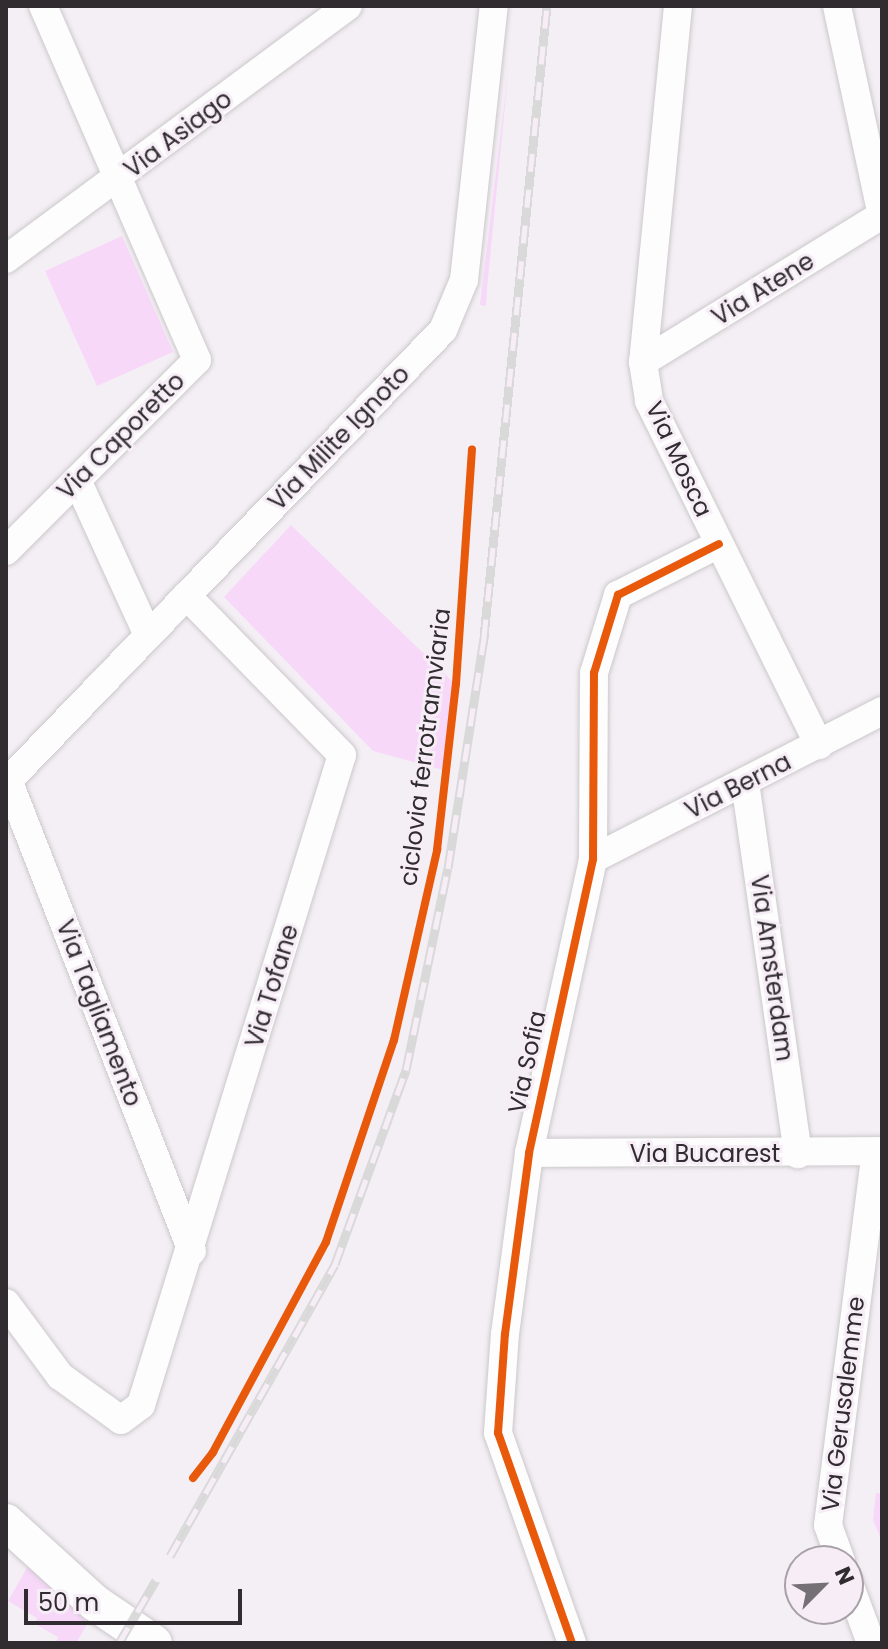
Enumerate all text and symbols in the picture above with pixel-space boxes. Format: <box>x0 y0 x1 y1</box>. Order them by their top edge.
street label: Via Asiago <box>119 84 237 184</box>
street label: Via Atene <box>707 246 819 332</box>
street label: Via Milite Ignoto <box>263 360 415 516</box>
street label: Via Caporetto <box>52 367 190 505</box>
street label: Via Mosca <box>640 397 718 521</box>
street label: ciclovia ferrotramviaria <box>394 606 456 888</box>
street label: Via Berna <box>680 747 796 825</box>
street label: Via Amsterdam <box>745 873 799 1063</box>
street label: Via Tagliamento <box>50 916 148 1110</box>
street label: Via Tofane <box>240 921 304 1051</box>
street label: Via Sofia <box>502 1008 552 1116</box>
street label: Via Bucarest <box>630 1140 780 1168</box>
street label: Via Gerusalemme <box>816 1295 870 1513</box>
north arrow <box>784 1545 864 1625</box>
text: N <box>827 1562 862 1590</box>
scale bar <box>28 1573 246 1623</box>
text: 50 m <box>38 1586 99 1619</box>

